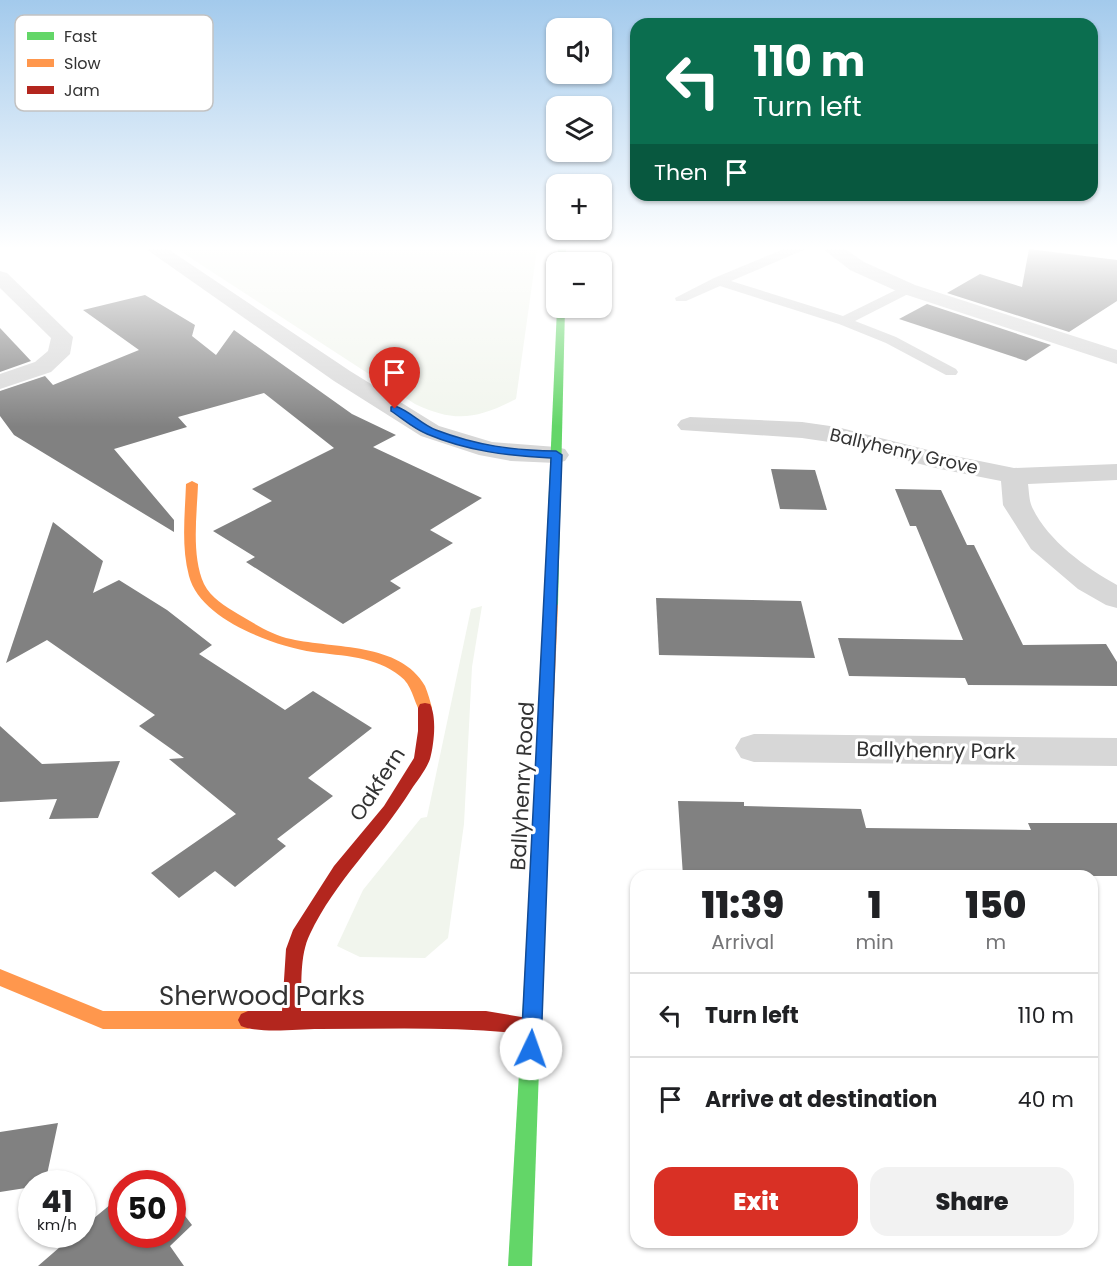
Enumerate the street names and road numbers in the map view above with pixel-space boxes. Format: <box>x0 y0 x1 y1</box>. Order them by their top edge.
street label: Ballyhenry Grove <box>827 422 981 480</box>
street label: Ballyhenry Road <box>503 701 541 871</box>
street label: Ballyhenry Park <box>856 734 1016 766</box>
street label: Oakfern <box>342 741 412 827</box>
street label: Sherwood Parks <box>159 978 365 1014</box>

